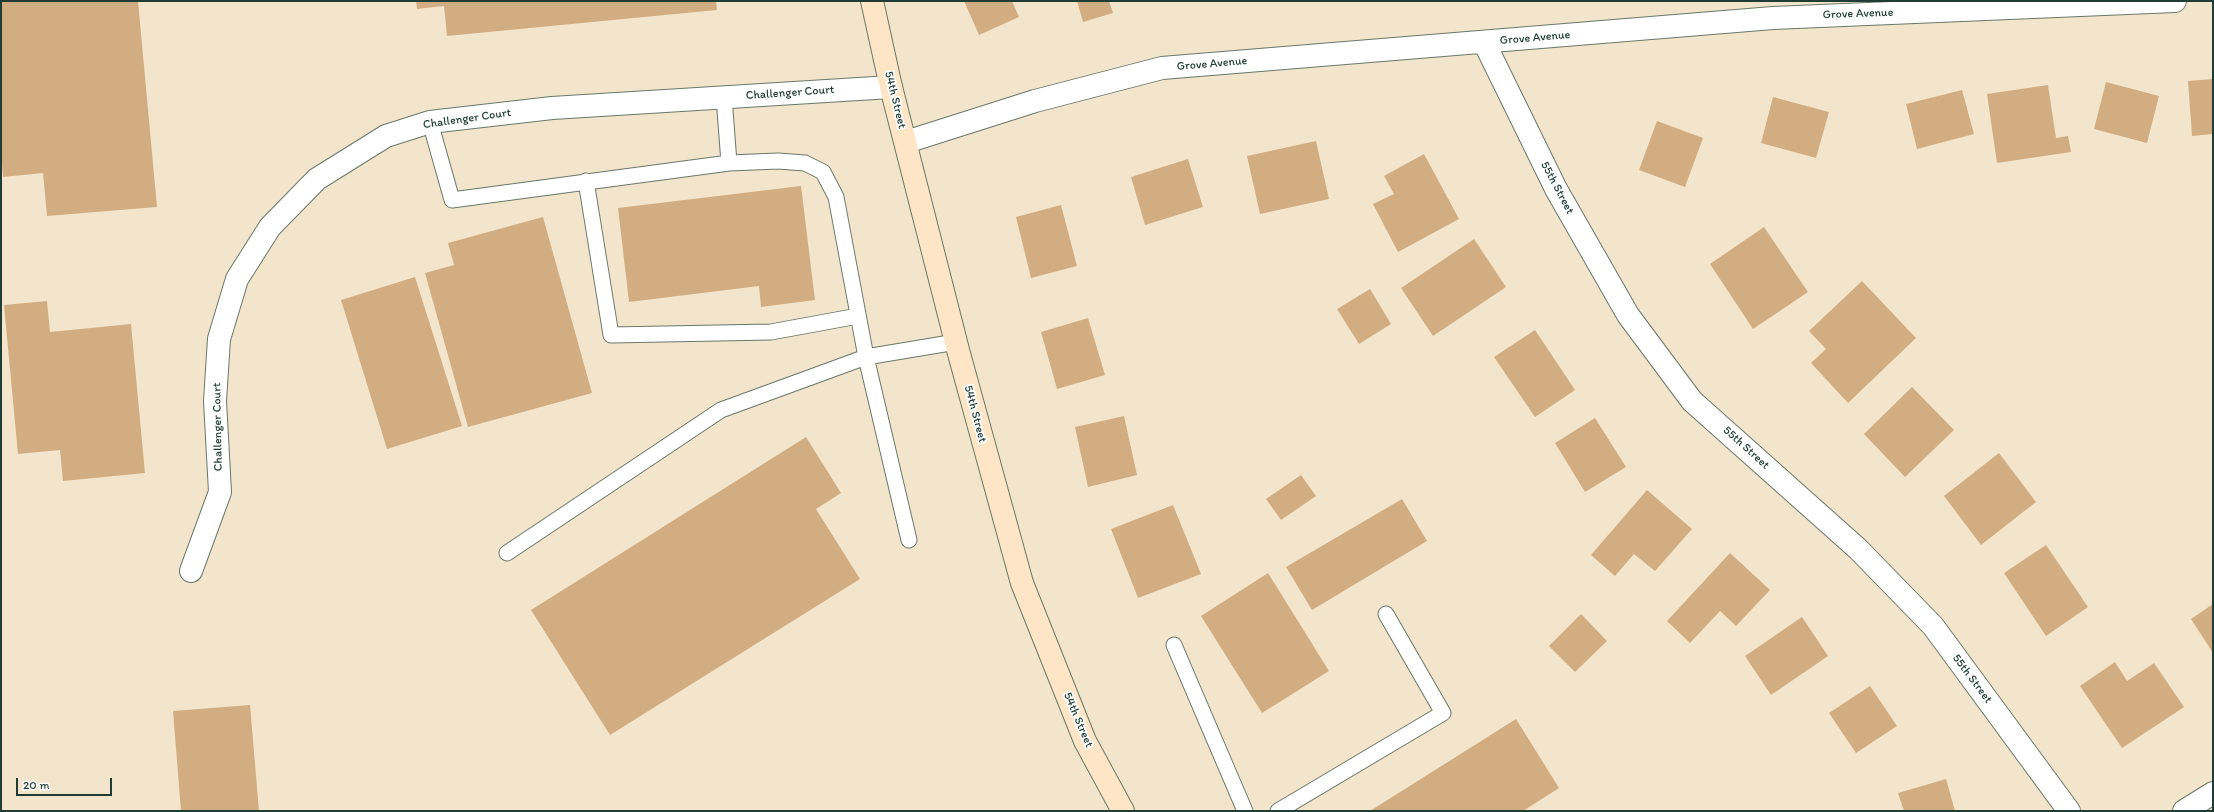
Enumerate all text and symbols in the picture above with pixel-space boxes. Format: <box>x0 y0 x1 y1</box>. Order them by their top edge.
street label: Grove Avenue <box>1822 6 1894 22</box>
street label: Grove Avenue <box>1499 28 1571 48</box>
street label: Grove Avenue <box>1176 54 1248 74</box>
street label: 54th Street <box>881 70 909 130</box>
street label: Challenger Court <box>745 83 835 103</box>
street label: Challenger Court <box>422 106 512 132</box>
street label: 55th Street <box>1537 159 1577 217</box>
street label: Challenger Court <box>210 383 226 471</box>
street label: 54th Street <box>960 384 990 444</box>
street label: 55th Street <box>1720 423 1772 473</box>
street label: 55th Street <box>1949 652 1995 706</box>
street label: 54th Street <box>1060 690 1096 750</box>
scale bar <box>18 770 114 796</box>
text: 20 m <box>23 778 50 792</box>

